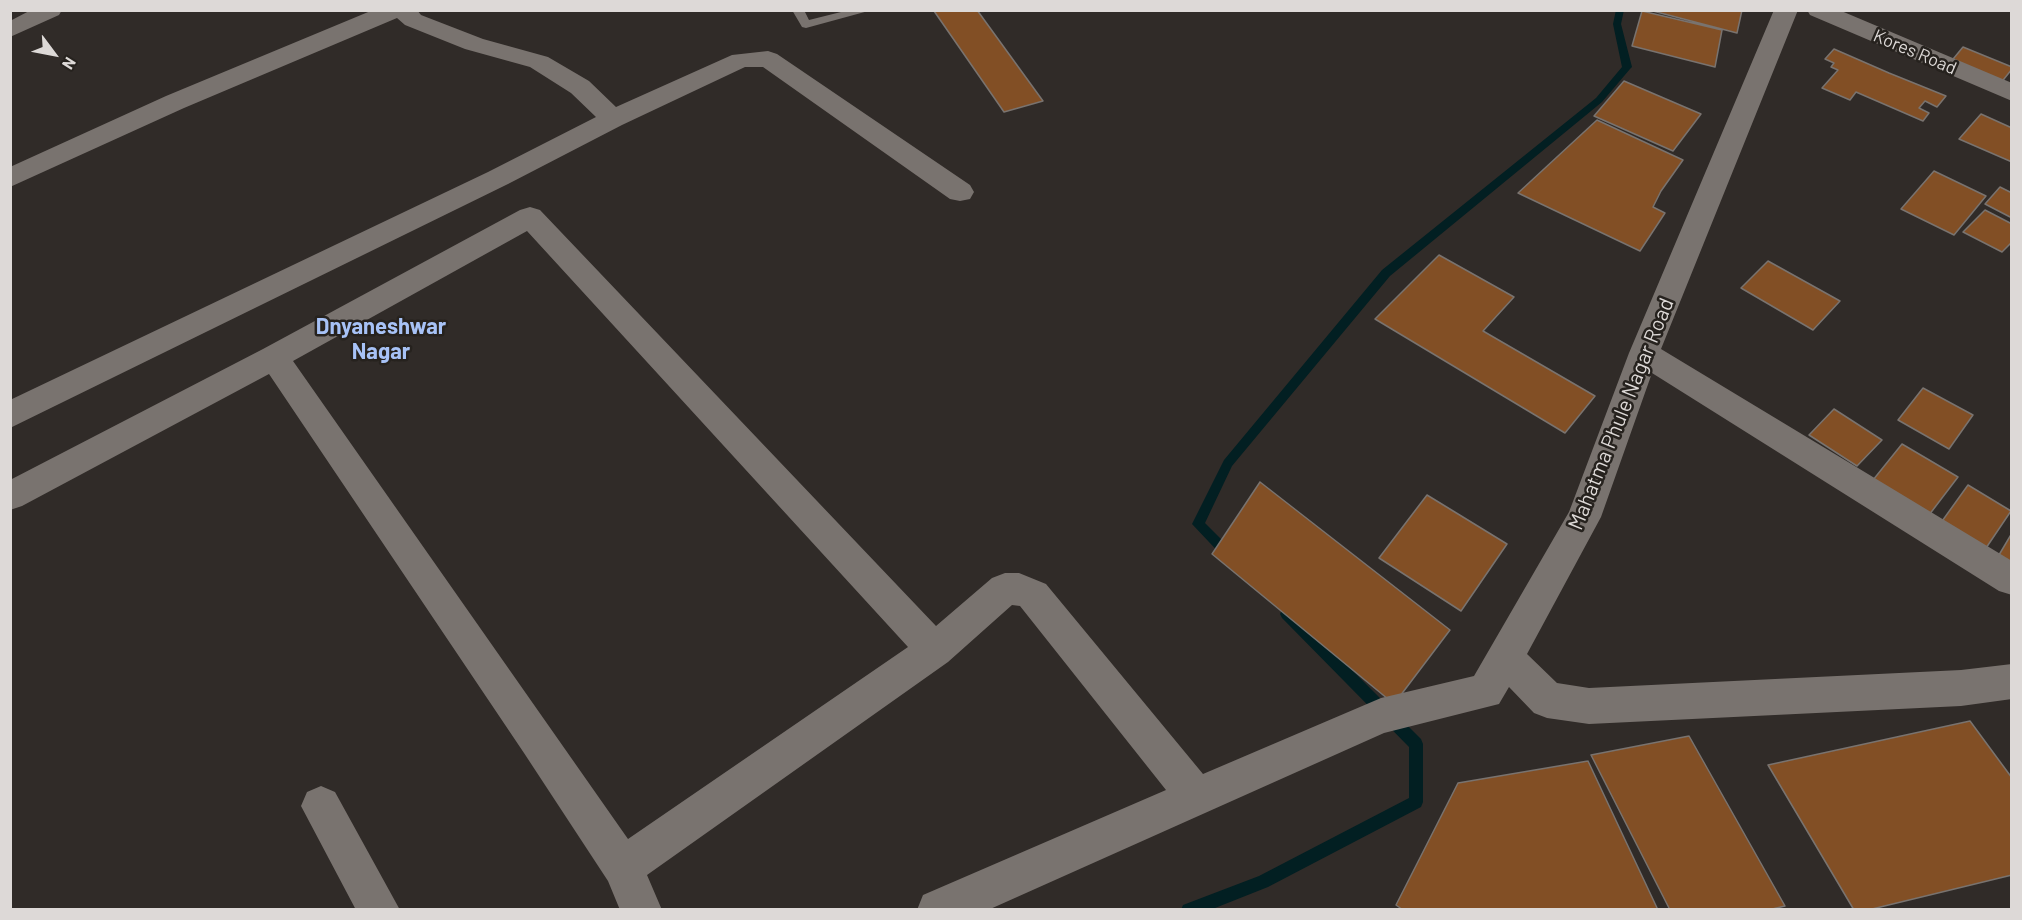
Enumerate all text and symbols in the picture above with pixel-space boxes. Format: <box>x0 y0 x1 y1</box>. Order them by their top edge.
north arrow <box>24 24 84 84</box>
street label: Kores Road <box>1870 25 1960 79</box>
text: N <box>59 54 81 73</box>
street label: Mahatma Phule Nagar Road <box>1563 294 1679 534</box>
district label: Dnyaneshwar Nagar <box>316 314 446 366</box>

